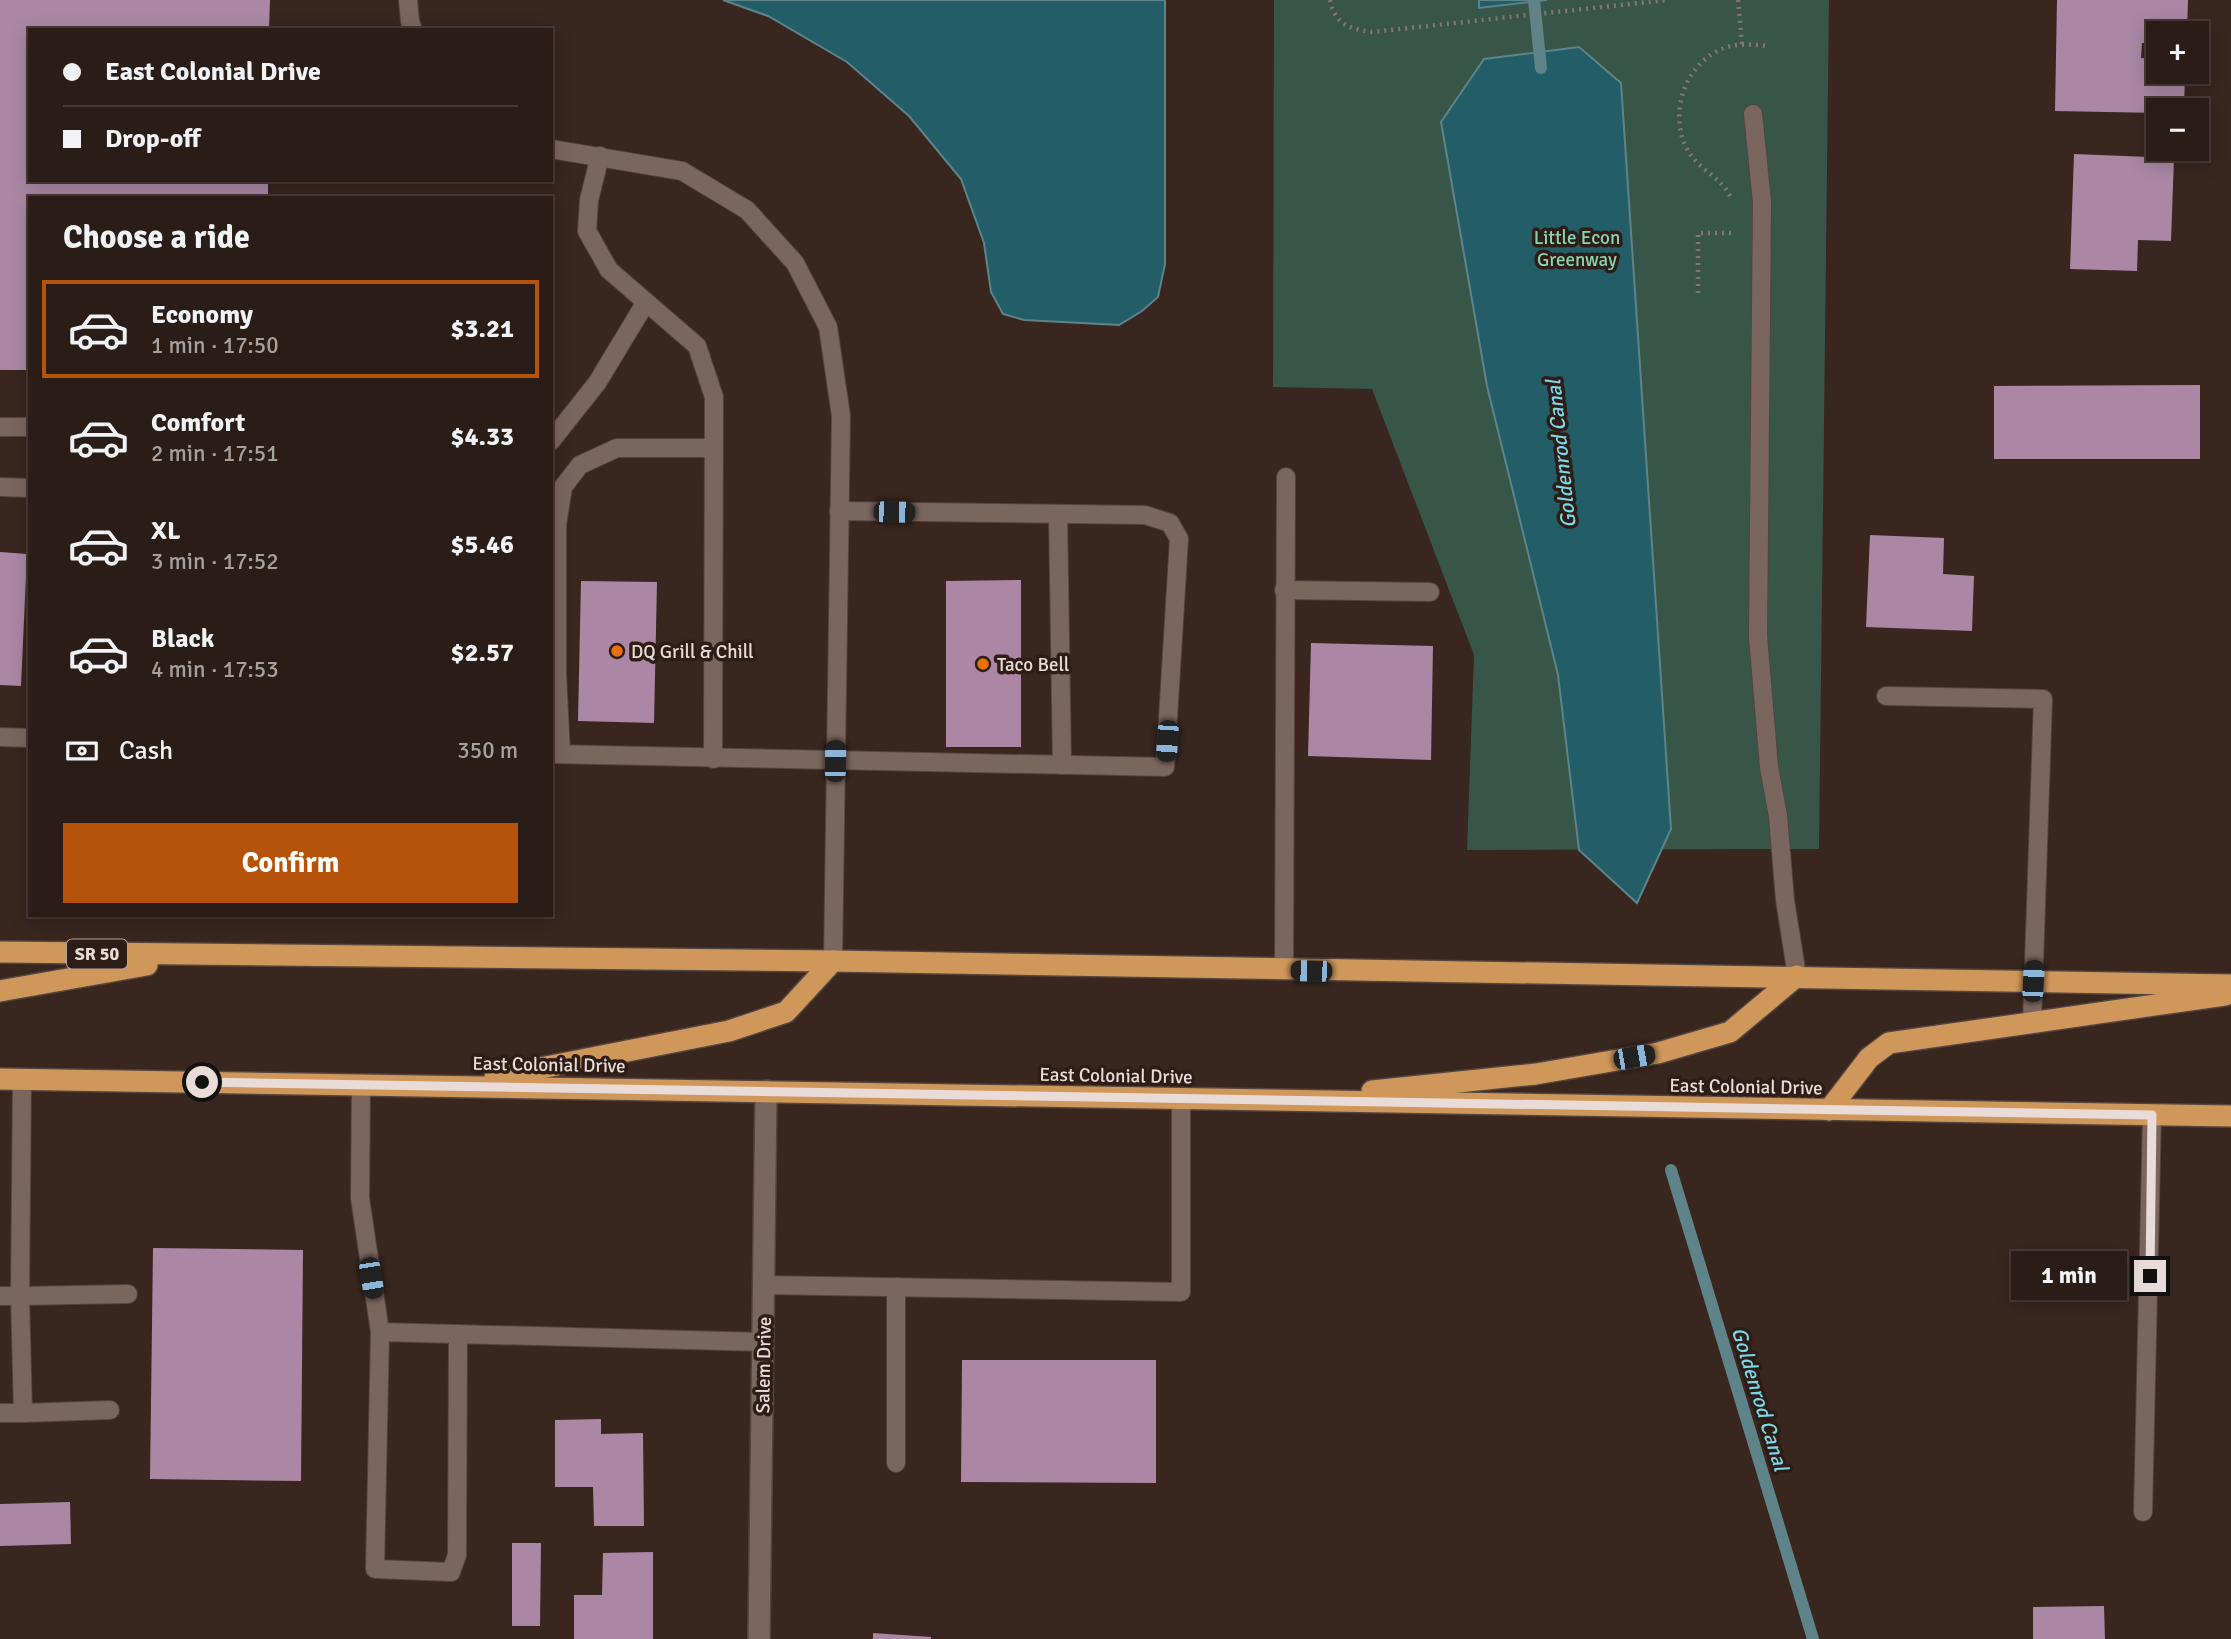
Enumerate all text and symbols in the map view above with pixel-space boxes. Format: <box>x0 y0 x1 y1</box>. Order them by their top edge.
map controls <box>2146 21 2209 161</box>
button: + <box>2146 21 2209 84</box>
text: East Colonial Drive <box>105 56 321 88</box>
button: − <box>2146 98 2209 161</box>
text: Drop-off <box>105 123 201 155</box>
text: Choose a ride <box>63 218 250 257</box>
park label: Little Econ Greenway <box>1534 226 1620 272</box>
icon: car <box>67 298 130 361</box>
text: Economy <box>151 299 253 331</box>
text: $3.21 <box>450 313 514 345</box>
text: 1 min · 17:50 <box>151 331 279 360</box>
water label: Goldenrod Canal <box>1540 377 1582 529</box>
icon: car <box>67 406 130 469</box>
text: Comfort <box>151 407 245 439</box>
text: $4.33 <box>450 421 514 453</box>
text: 2 min · 17:51 <box>151 439 279 468</box>
car <box>873 501 916 523</box>
icon: car <box>67 514 130 577</box>
text: XL <box>151 515 181 547</box>
text: $5.46 <box>450 529 514 561</box>
text: 3 min · 17:52 <box>151 547 279 576</box>
icon: car <box>67 622 130 685</box>
text: Black <box>151 623 214 655</box>
text: $2.57 <box>450 637 514 669</box>
place label: DQ Grill & Chill <box>631 640 754 664</box>
marker: DQ Grill & Chill <box>609 643 625 659</box>
place label: Taco Bell <box>997 653 1069 677</box>
text: 4 min · 17:53 <box>151 655 279 684</box>
marker: Taco Bell <box>975 656 991 672</box>
car <box>1156 719 1179 763</box>
icon: cash <box>63 732 101 770</box>
text: Cash <box>119 735 173 767</box>
text: 350 m <box>457 736 518 765</box>
car <box>825 740 846 782</box>
button: Confirm <box>63 823 518 903</box>
road number: SR 50 <box>67 939 127 968</box>
car <box>2022 959 2045 1003</box>
car <box>1290 960 1333 982</box>
car <box>1612 1043 1657 1071</box>
street label: East Colonial Drive <box>472 1052 626 1078</box>
street label: East Colonial Drive <box>1039 1063 1193 1089</box>
route start <box>186 1066 218 1098</box>
street label: East Colonial Drive <box>1669 1074 1823 1100</box>
callout: 1 min <box>2010 1252 2126 1300</box>
car <box>358 1256 385 1300</box>
route end <box>2134 1260 2166 1292</box>
text: 1 min <box>2041 1261 2097 1290</box>
street label: Salem Drive <box>751 1316 777 1414</box>
water label: Goldenrod Canal <box>1726 1324 1795 1476</box>

